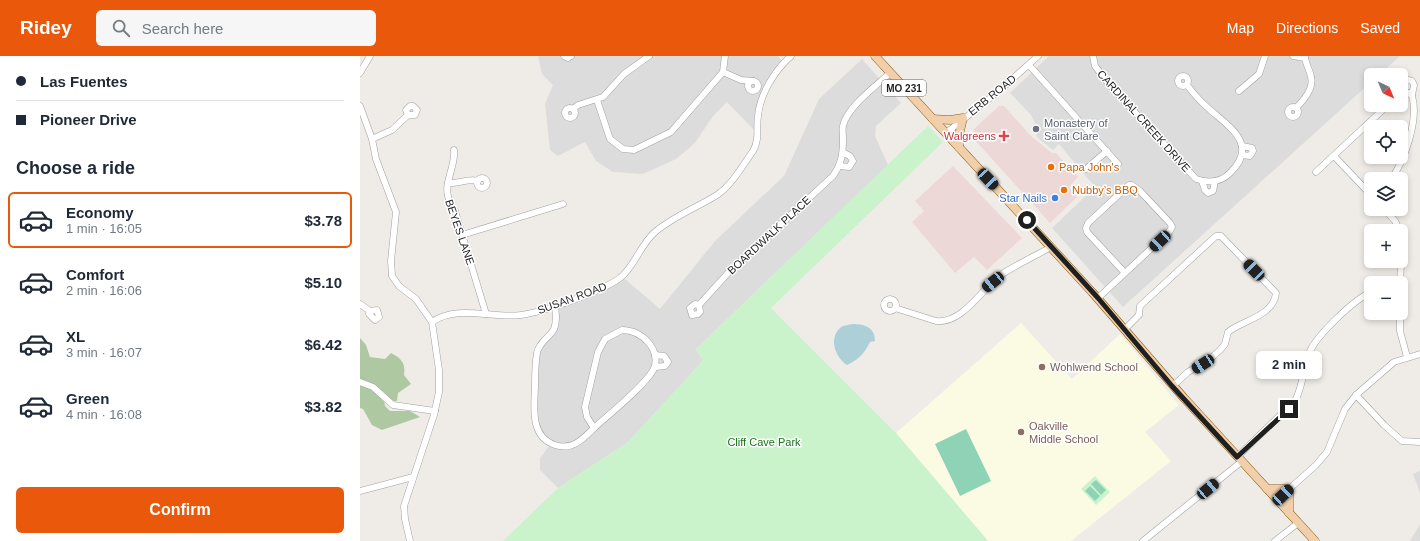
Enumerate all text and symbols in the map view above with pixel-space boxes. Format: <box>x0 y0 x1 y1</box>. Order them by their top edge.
search box <box>96 10 376 46</box>
text: Ridey <box>20 17 72 38</box>
icon: search <box>110 17 132 39</box>
text: Search here <box>142 20 223 37</box>
text: Map <box>1227 20 1254 36</box>
text: Directions <box>1276 20 1338 36</box>
text: Saved <box>1360 20 1400 36</box>
street label: CARDINAL CREEK DRIVE <box>1095 68 1193 174</box>
north arrow <box>1364 68 1408 112</box>
map controls <box>1364 68 1408 320</box>
street label: ERB ROAD <box>966 72 1018 118</box>
text: Las Fuentes <box>40 73 128 90</box>
road number: MO 231 <box>882 80 926 96</box>
text: Pioneer Drive <box>40 111 137 128</box>
place label: Monastery of Saint Clare <box>1044 117 1109 142</box>
button: locate <box>1364 120 1408 164</box>
marker: Monastery of Saint Clare <box>1031 124 1041 134</box>
place label: Walgreens <box>944 130 996 142</box>
marker: Walgreens <box>999 131 1009 141</box>
text: Choose a ride <box>16 158 135 178</box>
place label: Papa John's <box>1059 161 1120 173</box>
marker: Papa John's <box>1046 162 1056 172</box>
car <box>975 166 1001 192</box>
button: layers <box>1364 172 1408 216</box>
place label: Nubby’s BBQ <box>1072 184 1138 196</box>
marker: Nubby’s BBQ <box>1059 185 1069 195</box>
place label: Star Nails <box>999 192 1047 204</box>
street label: BOARDWALK PLACE <box>725 193 813 277</box>
marker: Star Nails <box>1050 193 1060 203</box>
street label: BEYES LANE <box>443 198 477 266</box>
icon: car <box>18 202 54 238</box>
text: Economy <box>66 204 134 221</box>
route start <box>1018 211 1036 229</box>
text: $3.78 <box>304 212 342 229</box>
text: 1 min · 16:05 <box>66 221 142 236</box>
button: + <box>1364 224 1408 268</box>
car <box>1147 228 1173 254</box>
car <box>1241 257 1267 283</box>
icon: car <box>18 264 54 300</box>
text: Comfort <box>66 266 124 283</box>
car <box>980 270 1006 294</box>
text: $5.10 <box>304 274 342 291</box>
button: − <box>1364 276 1408 320</box>
street label: SUSAN ROAD <box>536 280 608 316</box>
text: 2 min · 16:06 <box>66 283 142 298</box>
icon: car <box>18 326 54 362</box>
text: XL <box>66 328 85 345</box>
text: $6.42 <box>304 336 342 353</box>
text: 3 min · 16:07 <box>66 345 142 360</box>
callout: 2 min <box>1256 351 1322 379</box>
car <box>1190 352 1216 376</box>
text: 2 min <box>1272 357 1306 372</box>
place label: Wohlwend School <box>1050 361 1138 373</box>
marker: Wohlwend School <box>1037 362 1047 372</box>
icon: car <box>18 388 54 424</box>
text: Green <box>66 390 109 407</box>
text: $3.82 <box>304 398 342 415</box>
route end <box>1280 400 1298 418</box>
text: 4 min · 16:08 <box>66 407 142 422</box>
place label: Oakville Middle School <box>1029 420 1098 445</box>
marker: Oakville Middle School <box>1016 427 1026 437</box>
park label: Cliff Cave Park <box>727 436 801 448</box>
car <box>1195 477 1221 501</box>
car <box>1270 482 1296 508</box>
button: Confirm <box>16 487 344 533</box>

